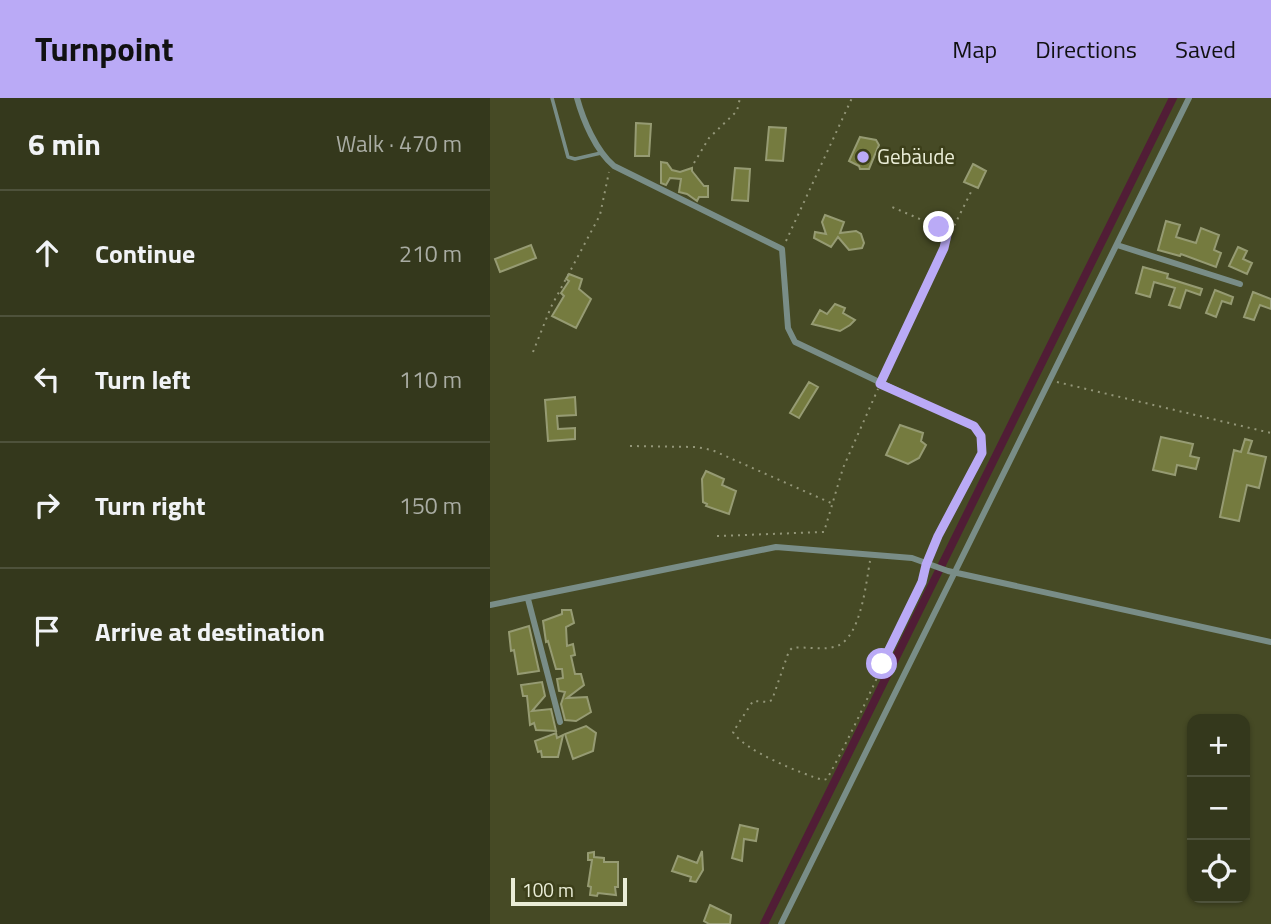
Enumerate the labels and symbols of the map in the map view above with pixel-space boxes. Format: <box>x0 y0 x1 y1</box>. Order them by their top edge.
place label: Gebäude <box>877 140 955 172</box>
marker: Gebäude <box>855 149 871 165</box>
route end <box>923 211 954 242</box>
route start <box>866 648 897 679</box>
scale bar <box>511 875 626 907</box>

